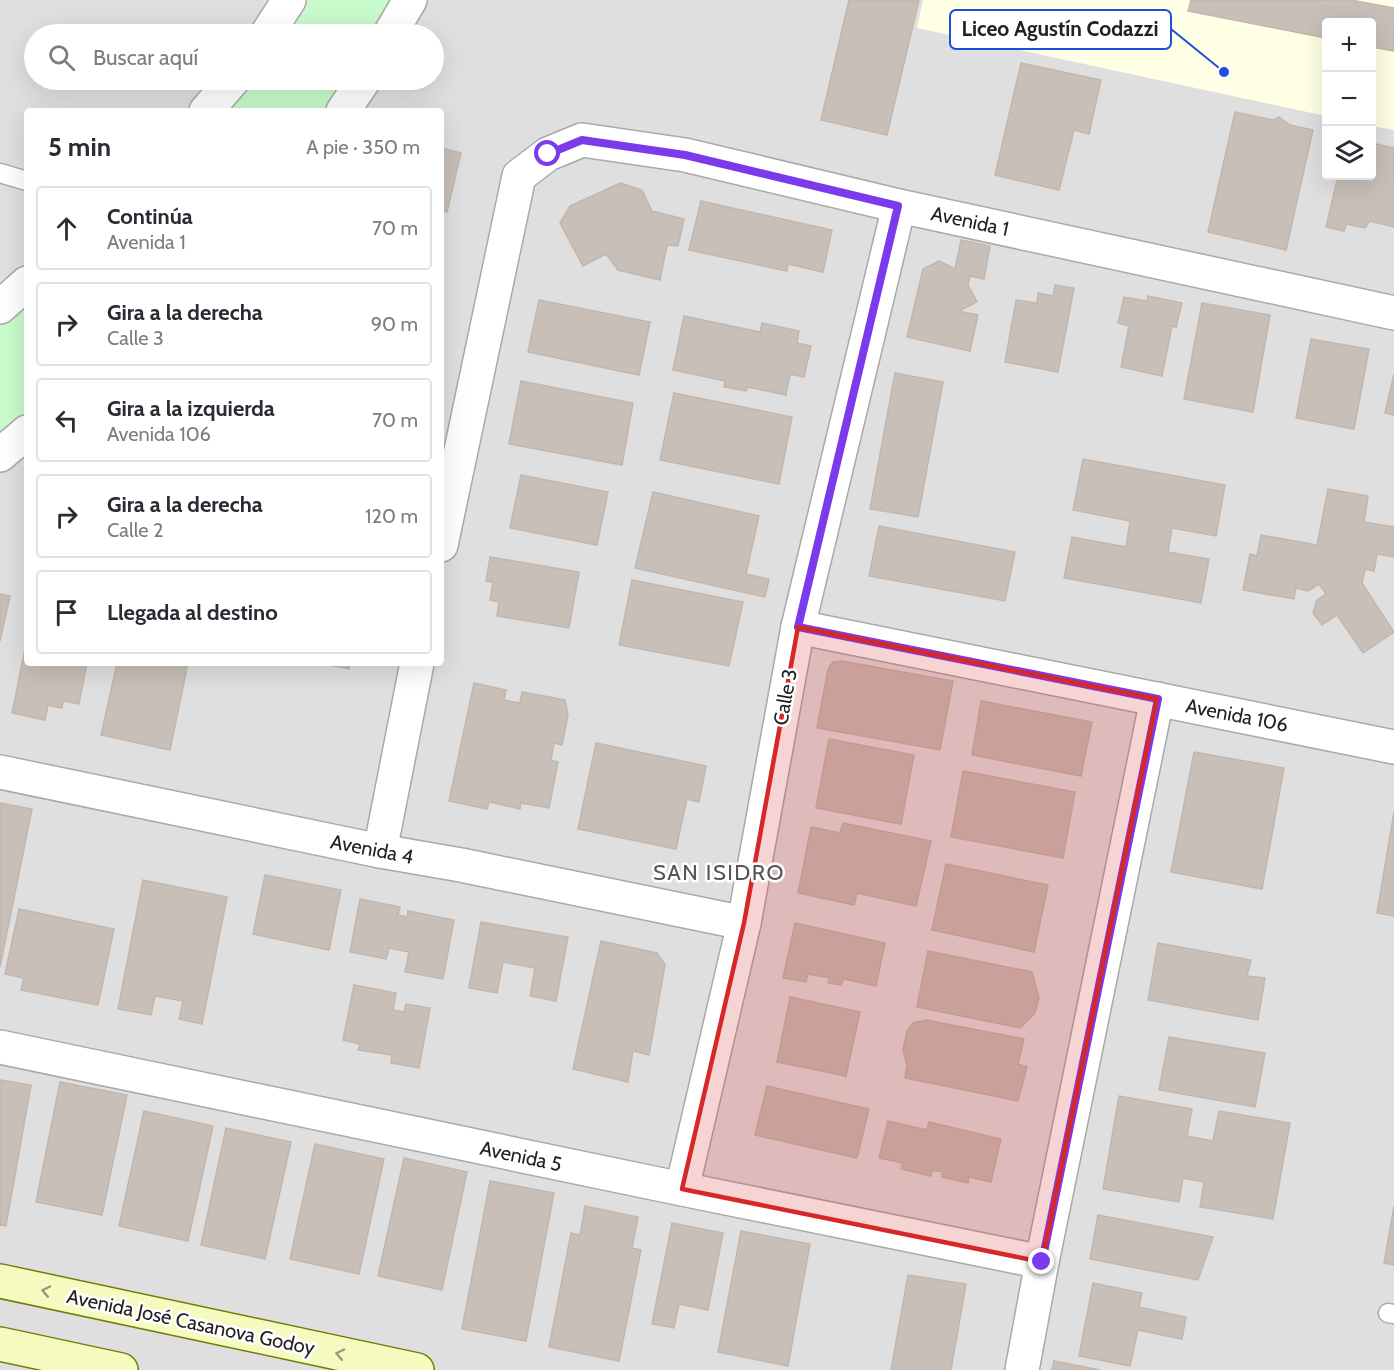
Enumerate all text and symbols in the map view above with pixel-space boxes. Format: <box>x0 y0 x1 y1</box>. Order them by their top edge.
callout: Liceo Agustín Codazzi <box>950 10 1171 49</box>
text: Liceo Agustín Codazzi <box>962 16 1158 41</box>
map controls <box>1322 18 1376 180</box>
button: + <box>1322 18 1376 72</box>
search box <box>24 24 444 90</box>
icon: search <box>45 41 78 74</box>
text: Buscar aquí <box>93 44 198 71</box>
button: − <box>1322 72 1376 126</box>
button: layers <box>1322 126 1376 180</box>
text: 5 min <box>48 131 111 163</box>
text: A pie · 350 m <box>306 135 420 159</box>
route start <box>534 140 560 166</box>
street label: Avenida 1 <box>929 201 1011 241</box>
text: Continúa <box>107 203 193 230</box>
icon: ahead <box>50 212 83 245</box>
text: 70 m <box>372 216 418 240</box>
text: Avenida 1 <box>107 230 186 254</box>
text: Gira a la derecha <box>107 299 263 326</box>
icon: right <box>50 308 83 341</box>
text: 90 m <box>371 312 418 336</box>
text: Calle 3 <box>107 326 164 350</box>
text: Gira a la izquierda <box>107 395 275 422</box>
icon: left <box>50 404 83 437</box>
text: 70 m <box>372 408 418 432</box>
text: Avenida 106 <box>107 422 211 446</box>
text: Gira a la derecha <box>107 491 263 518</box>
icon: right <box>50 500 83 533</box>
text: 120 m <box>365 504 418 528</box>
text: Calle 2 <box>107 518 163 542</box>
icon: arrive <box>50 596 83 629</box>
text: Llegada al destino <box>107 599 278 626</box>
street label: Calle 3 <box>768 667 802 727</box>
street label: Avenida 106 <box>1184 693 1290 737</box>
street label: Avenida 4 <box>329 829 416 869</box>
district label: SAN ISIDRO <box>653 859 785 886</box>
street label: Avenida 5 <box>478 1136 564 1176</box>
route end <box>1028 1248 1054 1274</box>
street label: Avenida José Casanova Godoy <box>65 1284 317 1360</box>
one-way arrow <box>41 1285 51 1298</box>
one-way arrow <box>335 1348 345 1361</box>

